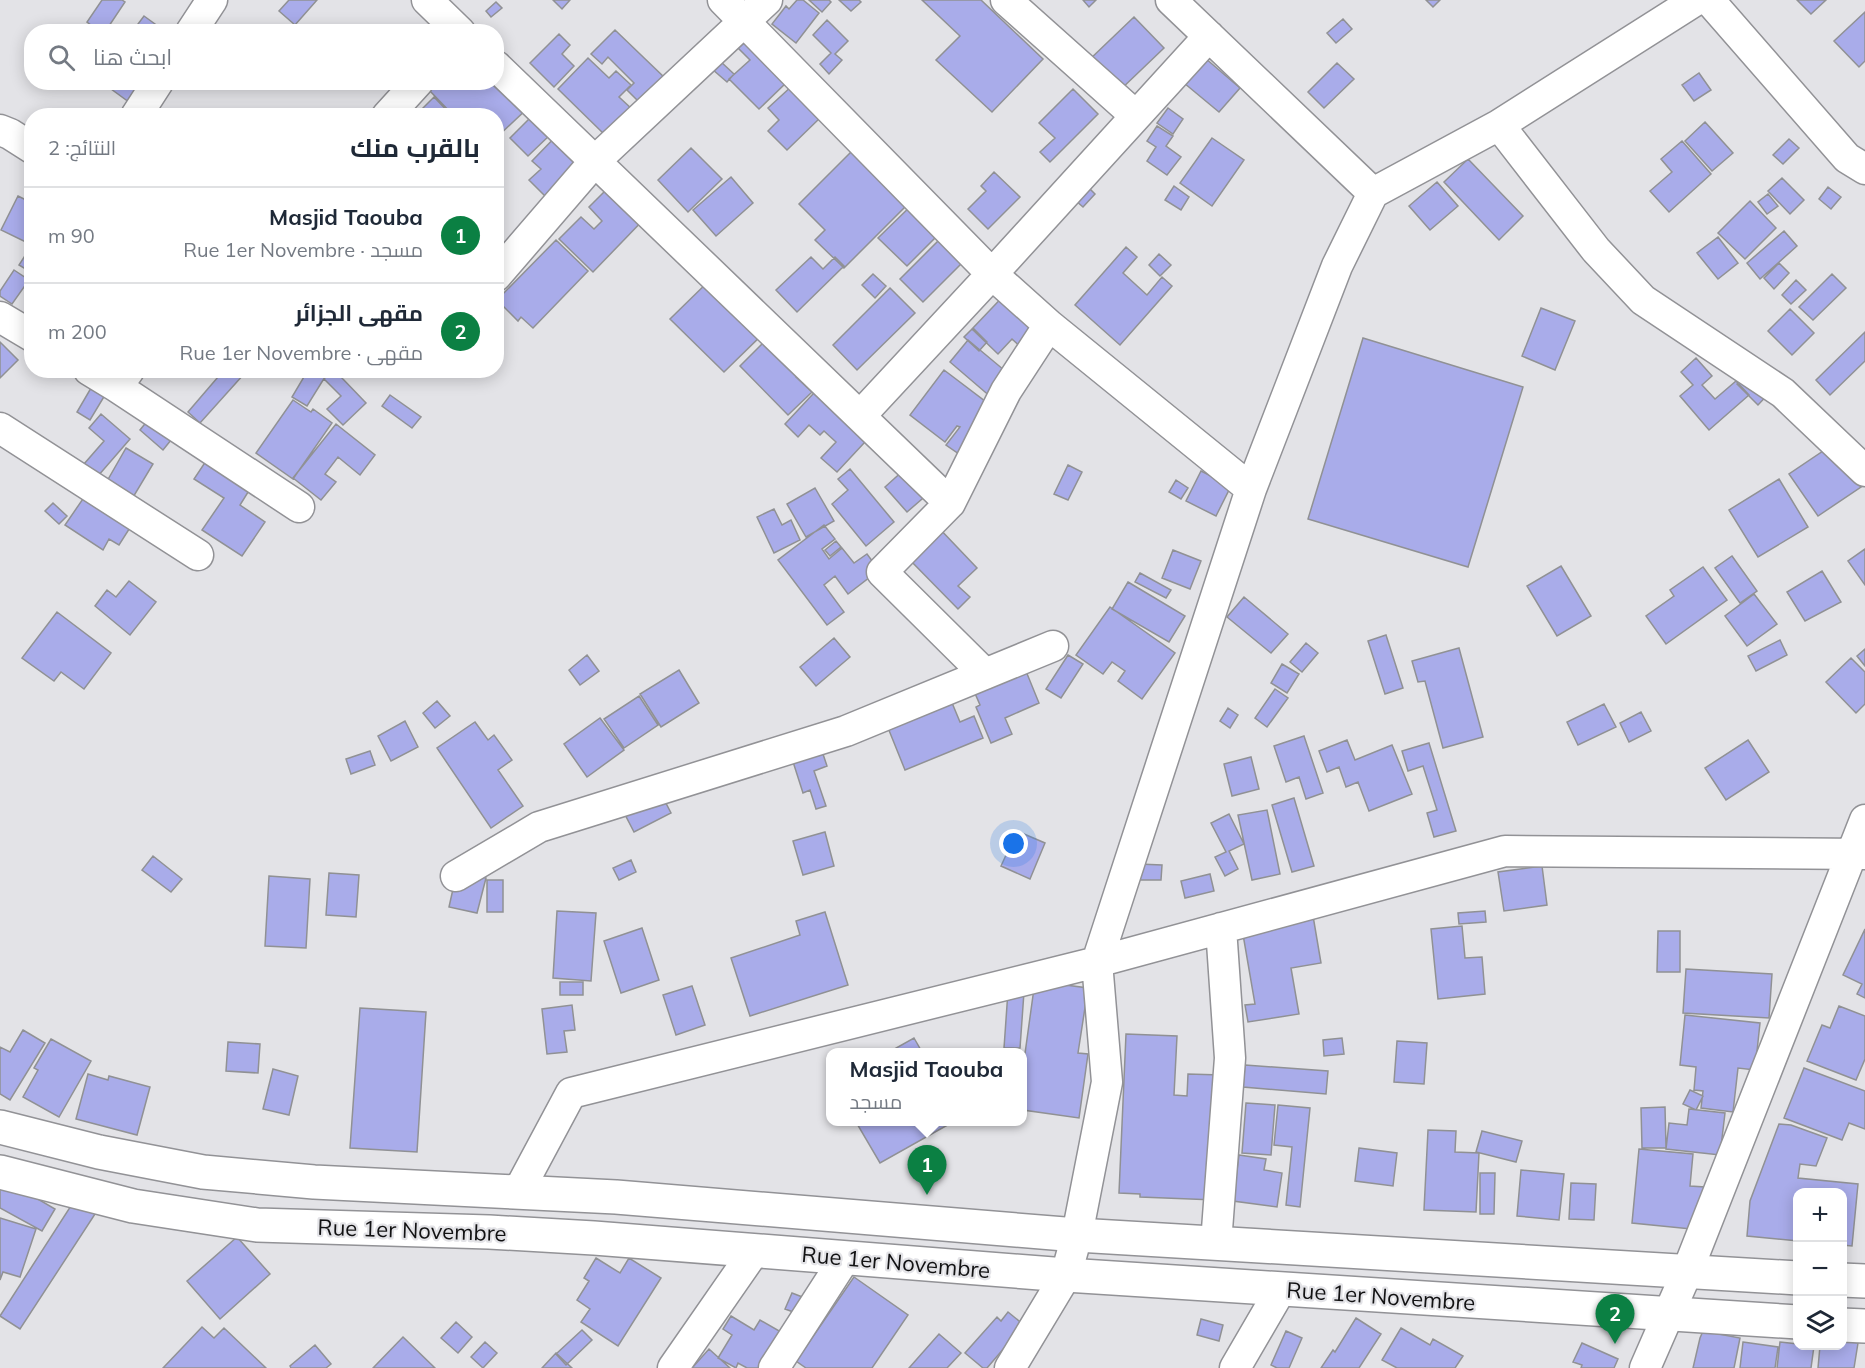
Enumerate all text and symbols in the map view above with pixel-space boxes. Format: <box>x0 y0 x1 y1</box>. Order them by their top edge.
search box <box>24 24 504 90</box>
icon: search <box>45 41 78 74</box>
text: ابحث هنا <box>93 43 172 71</box>
text: بالقرب منك <box>350 131 480 164</box>
text: النتائج: 2 <box>48 135 116 160</box>
text: Masjid Taouba <box>269 203 423 231</box>
text: 90 m <box>48 223 95 248</box>
text: 1 <box>455 223 467 248</box>
text: مسجد · Rue 1er Novembre <box>183 237 423 262</box>
text: مقهى الجزائر <box>295 299 423 327</box>
text: 200 m <box>48 319 107 344</box>
text: 2 <box>455 319 467 344</box>
text: مقهى · Rue 1er Novembre <box>179 340 423 365</box>
your location <box>999 829 1028 858</box>
popup <box>826 1048 1027 1126</box>
text: Masjid Taouba <box>850 1055 1003 1083</box>
text: مسجد <box>850 1089 902 1114</box>
pin: 1 <box>908 1146 946 1195</box>
map controls <box>1793 1188 1847 1350</box>
button: + <box>1793 1188 1847 1242</box>
street label: Rue 1er Novembre <box>317 1213 507 1247</box>
street label: Rue 1er Novembre <box>801 1240 991 1284</box>
button: − <box>1793 1242 1847 1296</box>
street label: Rue 1er Novembre <box>1286 1275 1476 1317</box>
pin: 2 <box>1596 1294 1634 1344</box>
button: layers <box>1793 1296 1847 1350</box>

